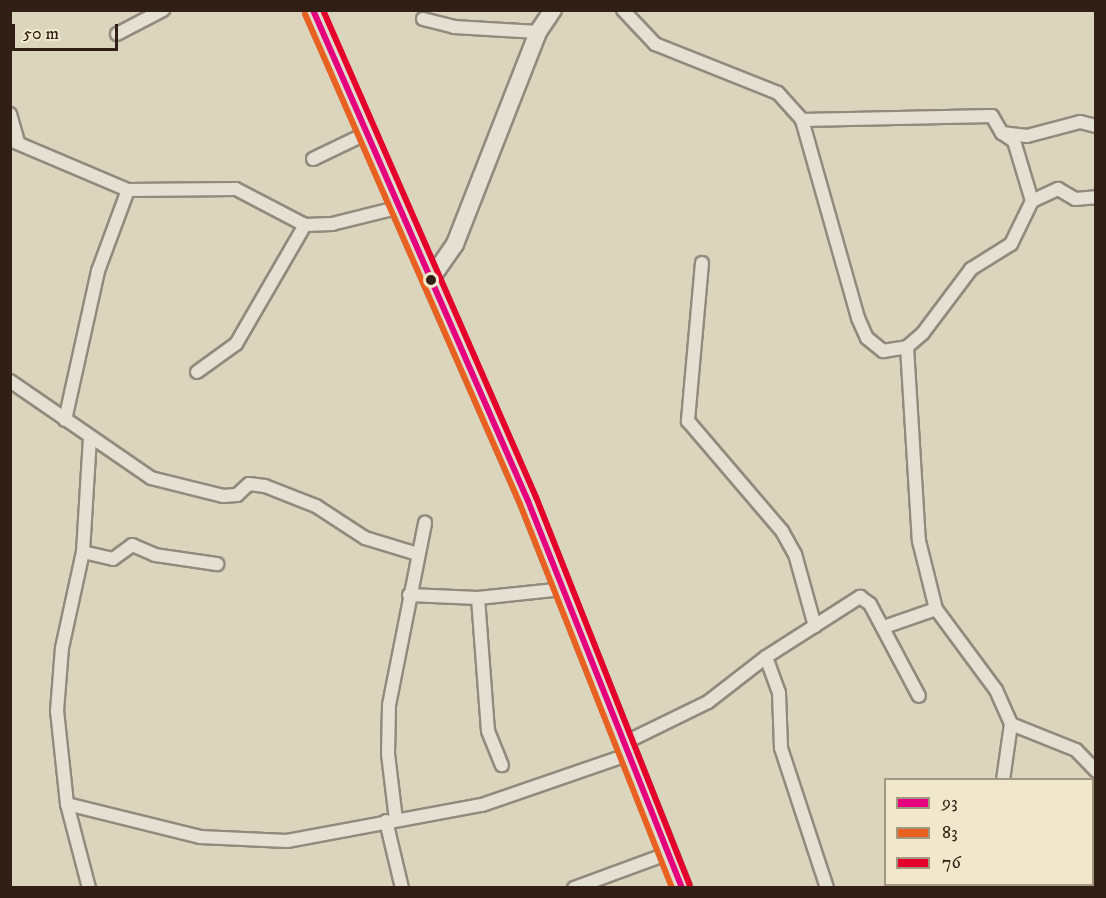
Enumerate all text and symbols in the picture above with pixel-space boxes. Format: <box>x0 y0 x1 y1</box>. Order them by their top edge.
scale bar <box>15 12 122 50</box>
text: 50 m <box>23 23 59 45</box>
unlabelled marker <box>425 274 437 286</box>
legend <box>884 778 1094 886</box>
text: 93 <box>942 792 958 814</box>
text: 83 <box>942 822 958 844</box>
text: 76 <box>942 852 961 874</box>

